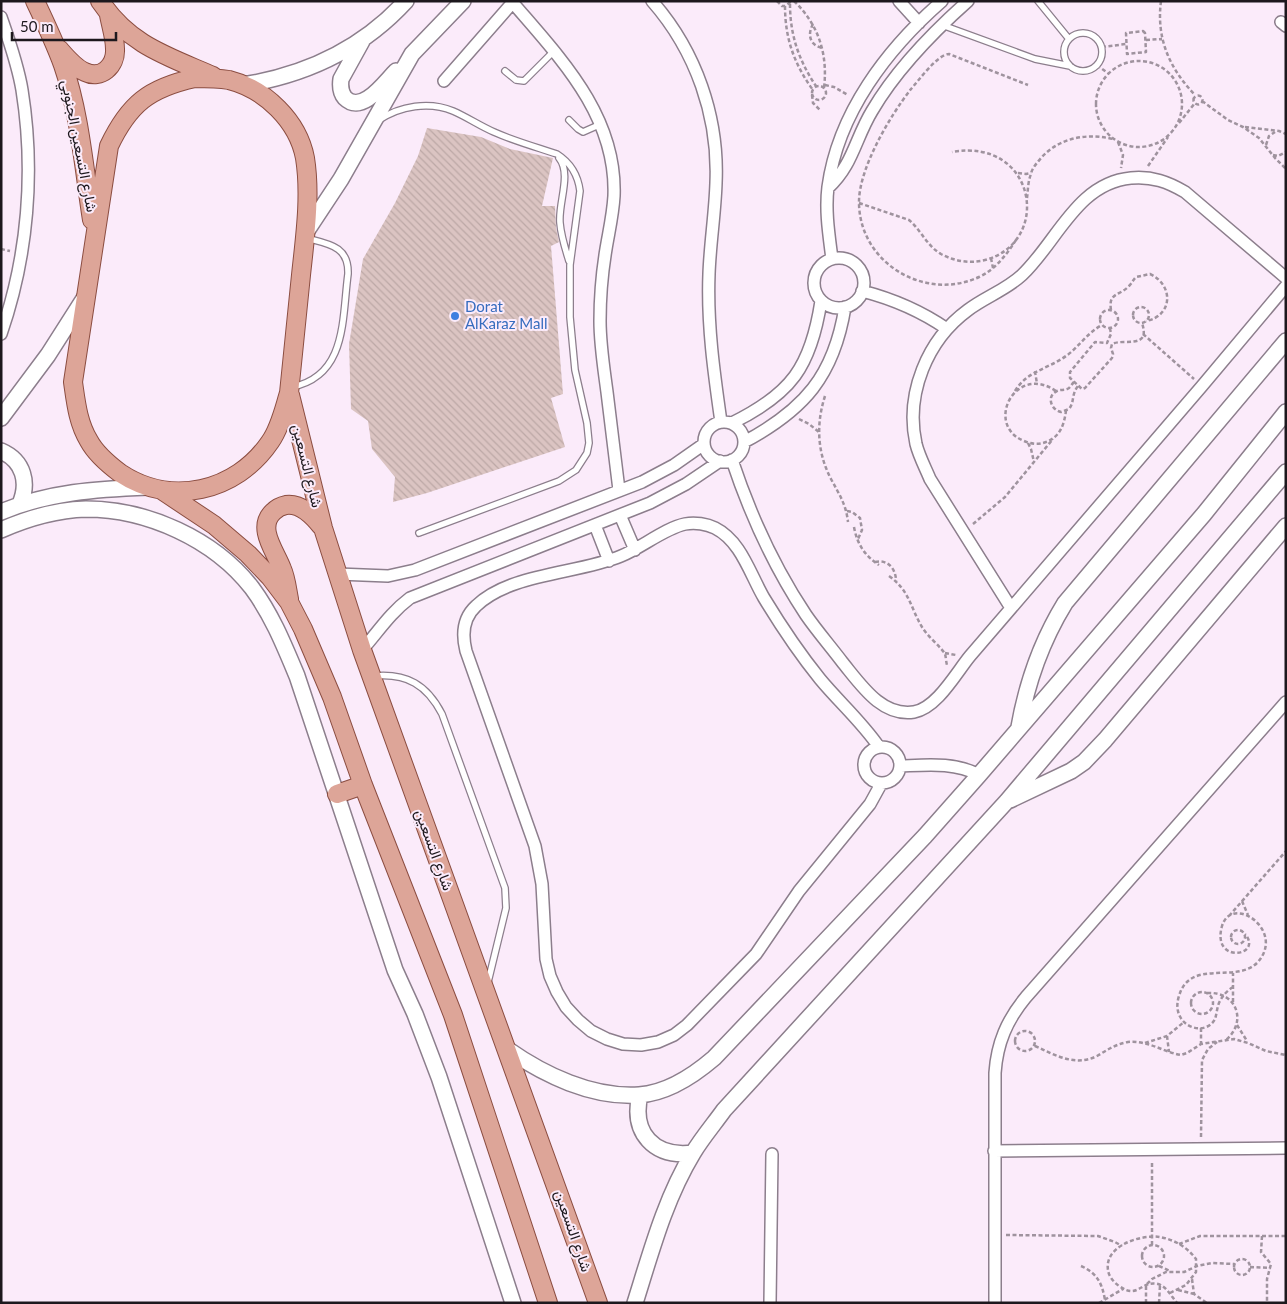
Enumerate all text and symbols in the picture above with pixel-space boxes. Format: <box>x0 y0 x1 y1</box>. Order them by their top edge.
scale bar <box>12 10 116 42</box>
text: 50 m <box>20 17 54 35</box>
street label: شارع التسعين الجنوبي <box>53 78 102 215</box>
place label: Dorat AlKaraz Mall <box>465 297 548 332</box>
marker: Dorat AlKaraz Mall <box>449 310 461 322</box>
street label: شارع التسعين <box>286 422 327 510</box>
street label: شارع التسعين <box>409 807 458 894</box>
street label: شارع التسعين <box>549 1187 596 1275</box>

